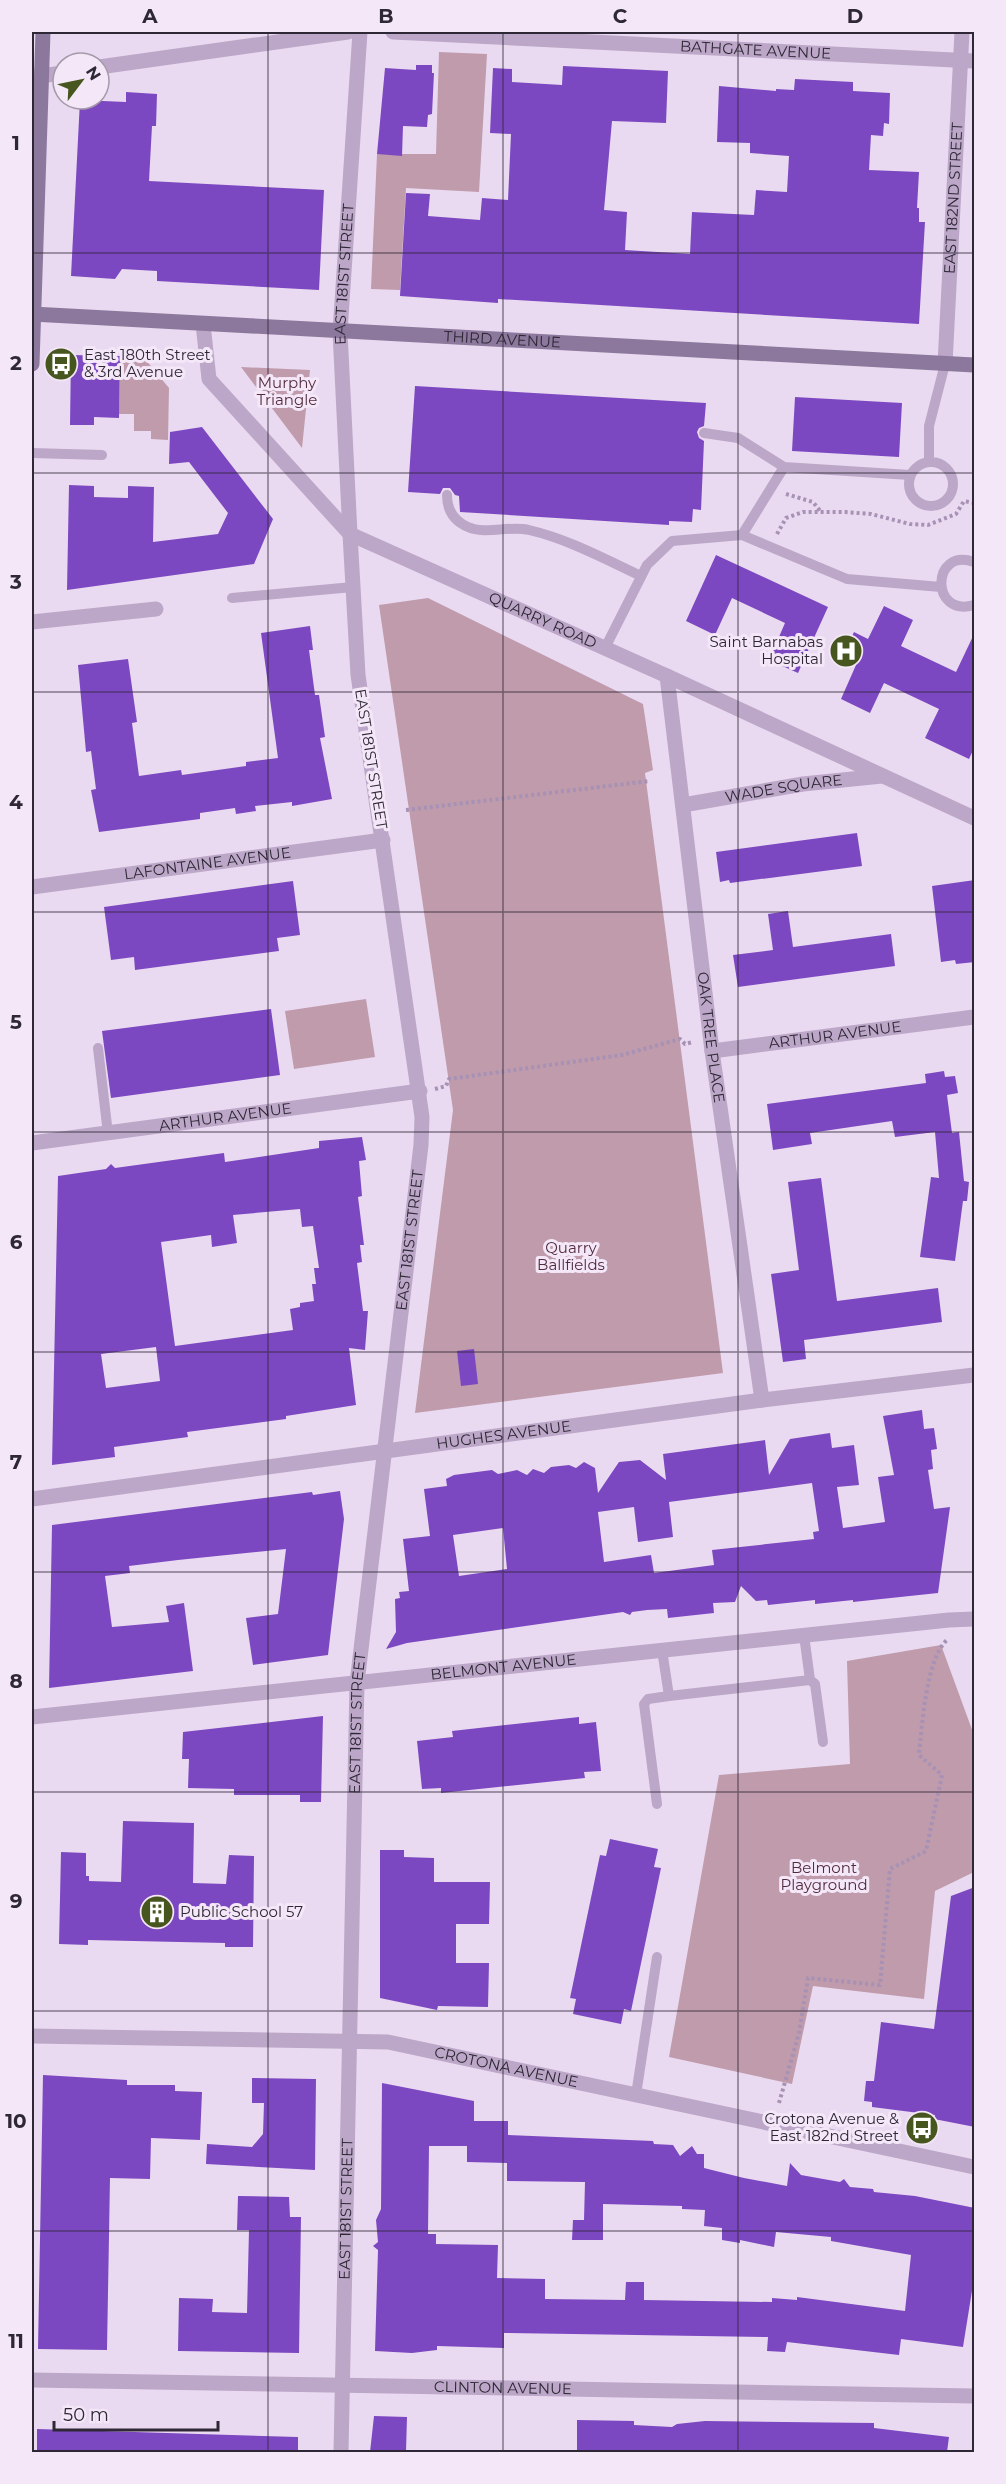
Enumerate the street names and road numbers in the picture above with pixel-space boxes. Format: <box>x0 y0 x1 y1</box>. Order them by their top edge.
street label: BATHGATE AVENUE <box>679 36 832 63</box>
street label: EAST 182ND STREET <box>940 122 966 274</box>
street label: EAST 181ST STREET <box>330 202 358 345</box>
street label: THIRD AVENUE <box>443 326 561 352</box>
street label: QUARRY ROAD <box>486 587 600 652</box>
street label: EAST 181ST STREET <box>351 687 392 831</box>
street label: WADE SQUARE <box>723 770 843 806</box>
street label: LAFONTAINE AVENUE <box>123 842 292 884</box>
street label: OAK TREE PLACE <box>694 971 729 1104</box>
street label: ARTHUR AVENUE <box>767 1017 902 1053</box>
street label: ARTHUR AVENUE <box>158 1098 293 1135</box>
street label: EAST 181ST STREET <box>391 1168 427 1312</box>
street label: HUGHES AVENUE <box>435 1416 572 1453</box>
street label: BELMONT AVENUE <box>429 1649 577 1684</box>
street label: EAST 181ST STREET <box>345 1651 370 1794</box>
street label: CROTONA AVENUE <box>433 2042 580 2091</box>
street label: EAST 181ST STREET <box>335 2138 357 2280</box>
street label: CLINTON AVENUE <box>434 2377 572 2398</box>

